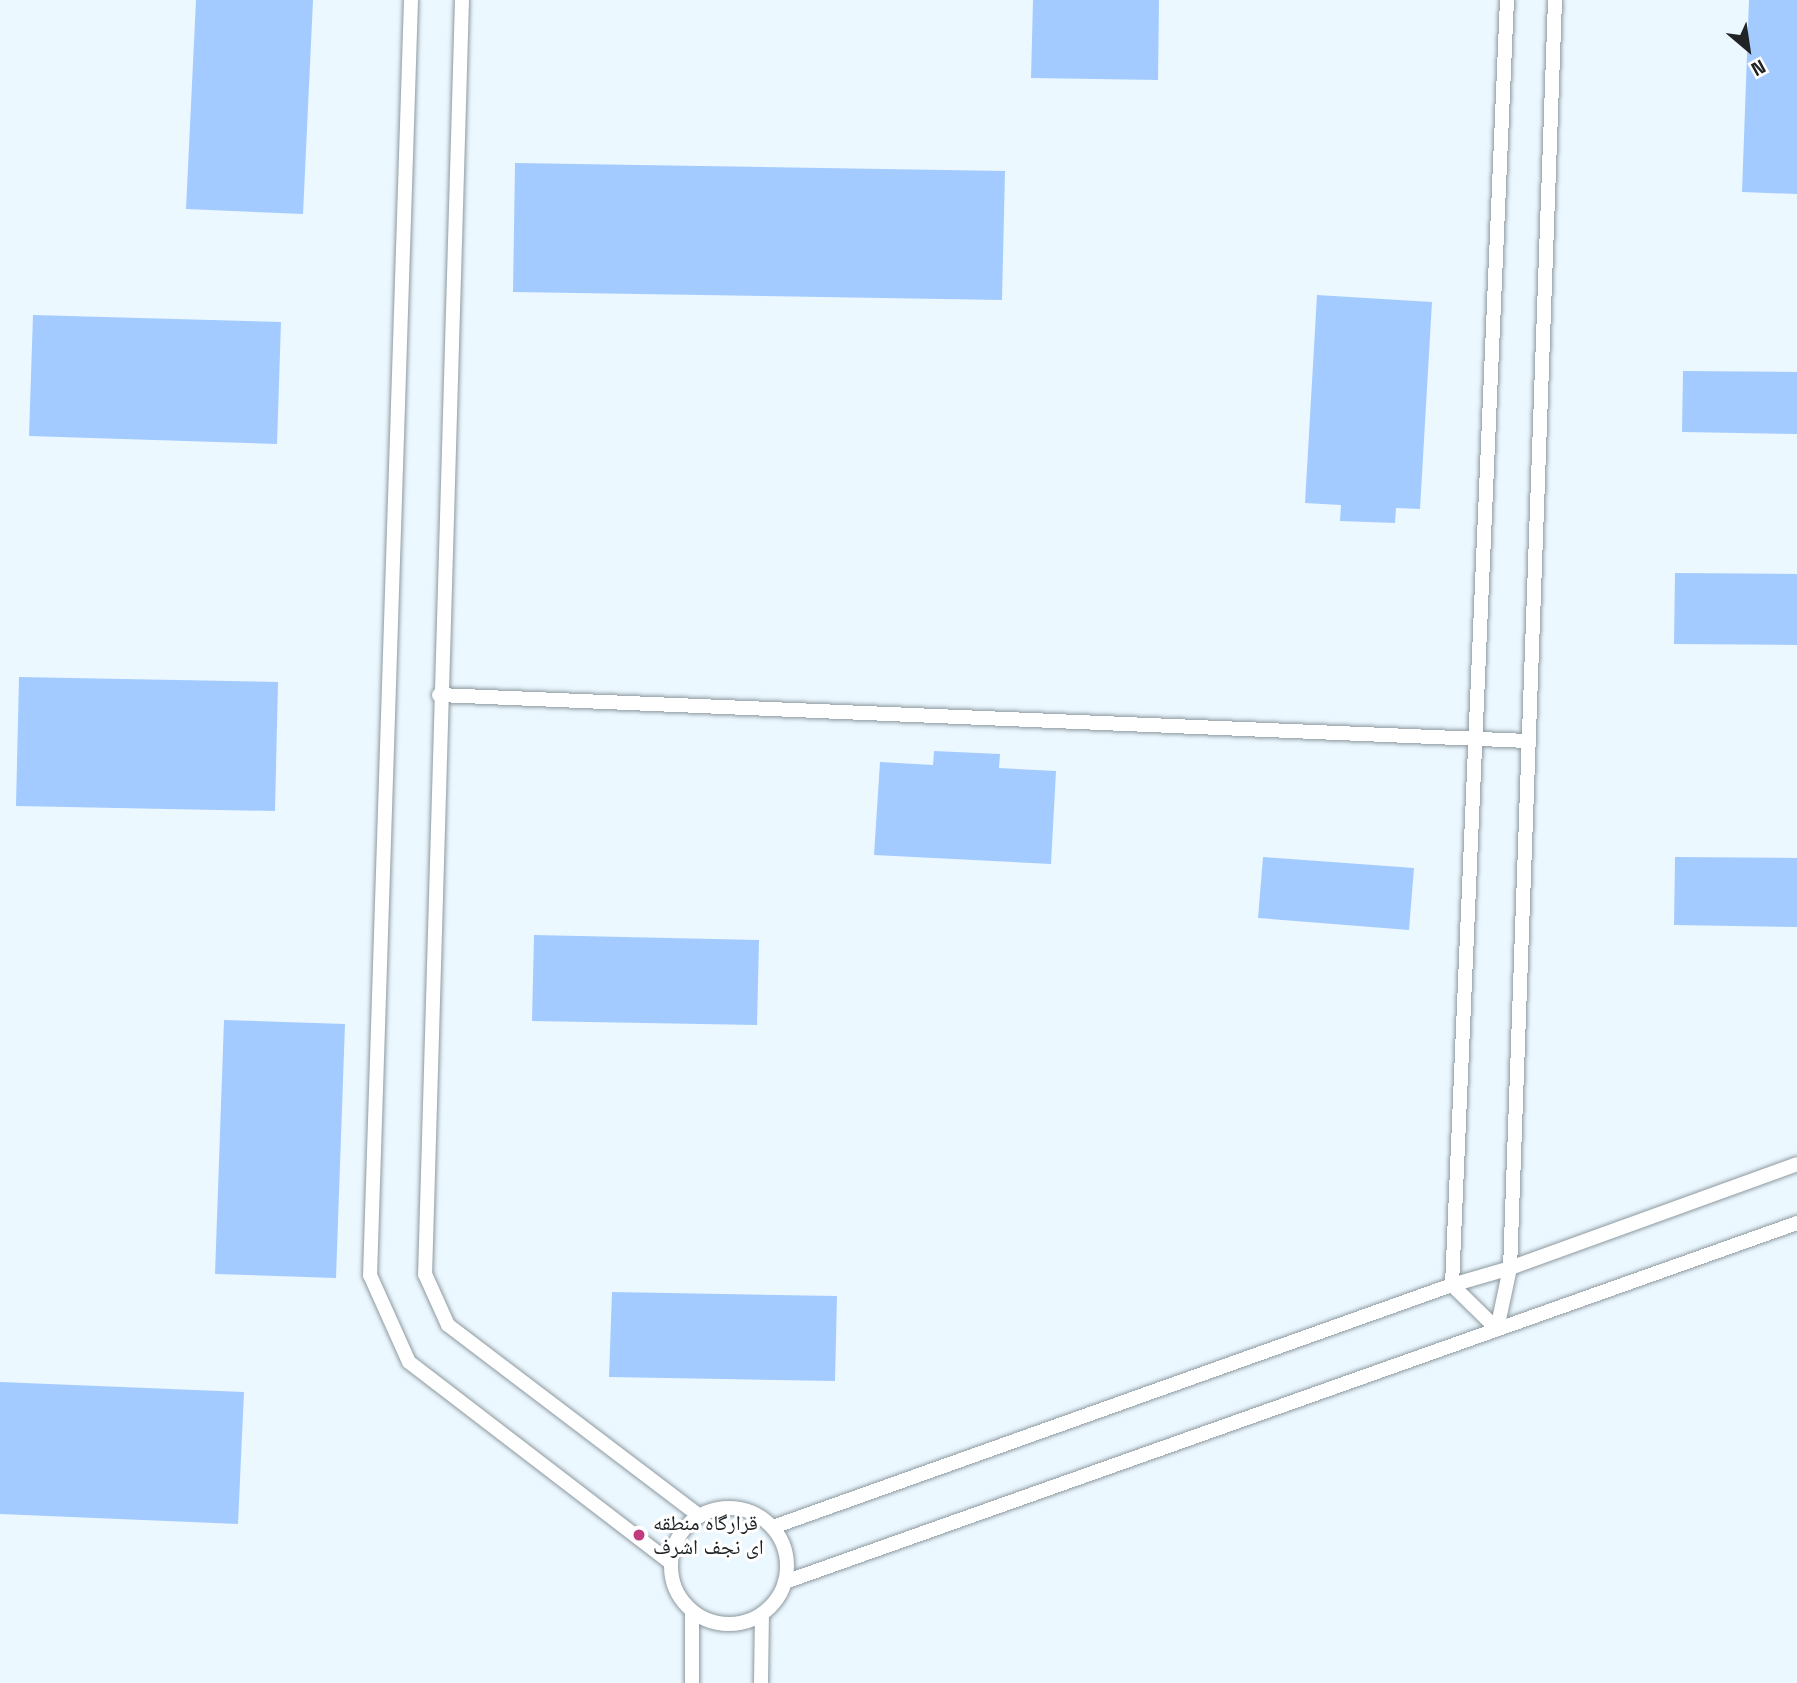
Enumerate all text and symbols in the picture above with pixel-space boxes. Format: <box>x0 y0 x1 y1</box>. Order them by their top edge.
north arrow <box>1713 14 1783 84</box>
text: N <box>1747 54 1770 82</box>
place label: قرارگاه منطقه ای نجف اشرف <box>653 1510 764 1560</box>
marker: قرارگاه منطقه ای نجف اشرف <box>631 1527 647 1543</box>

